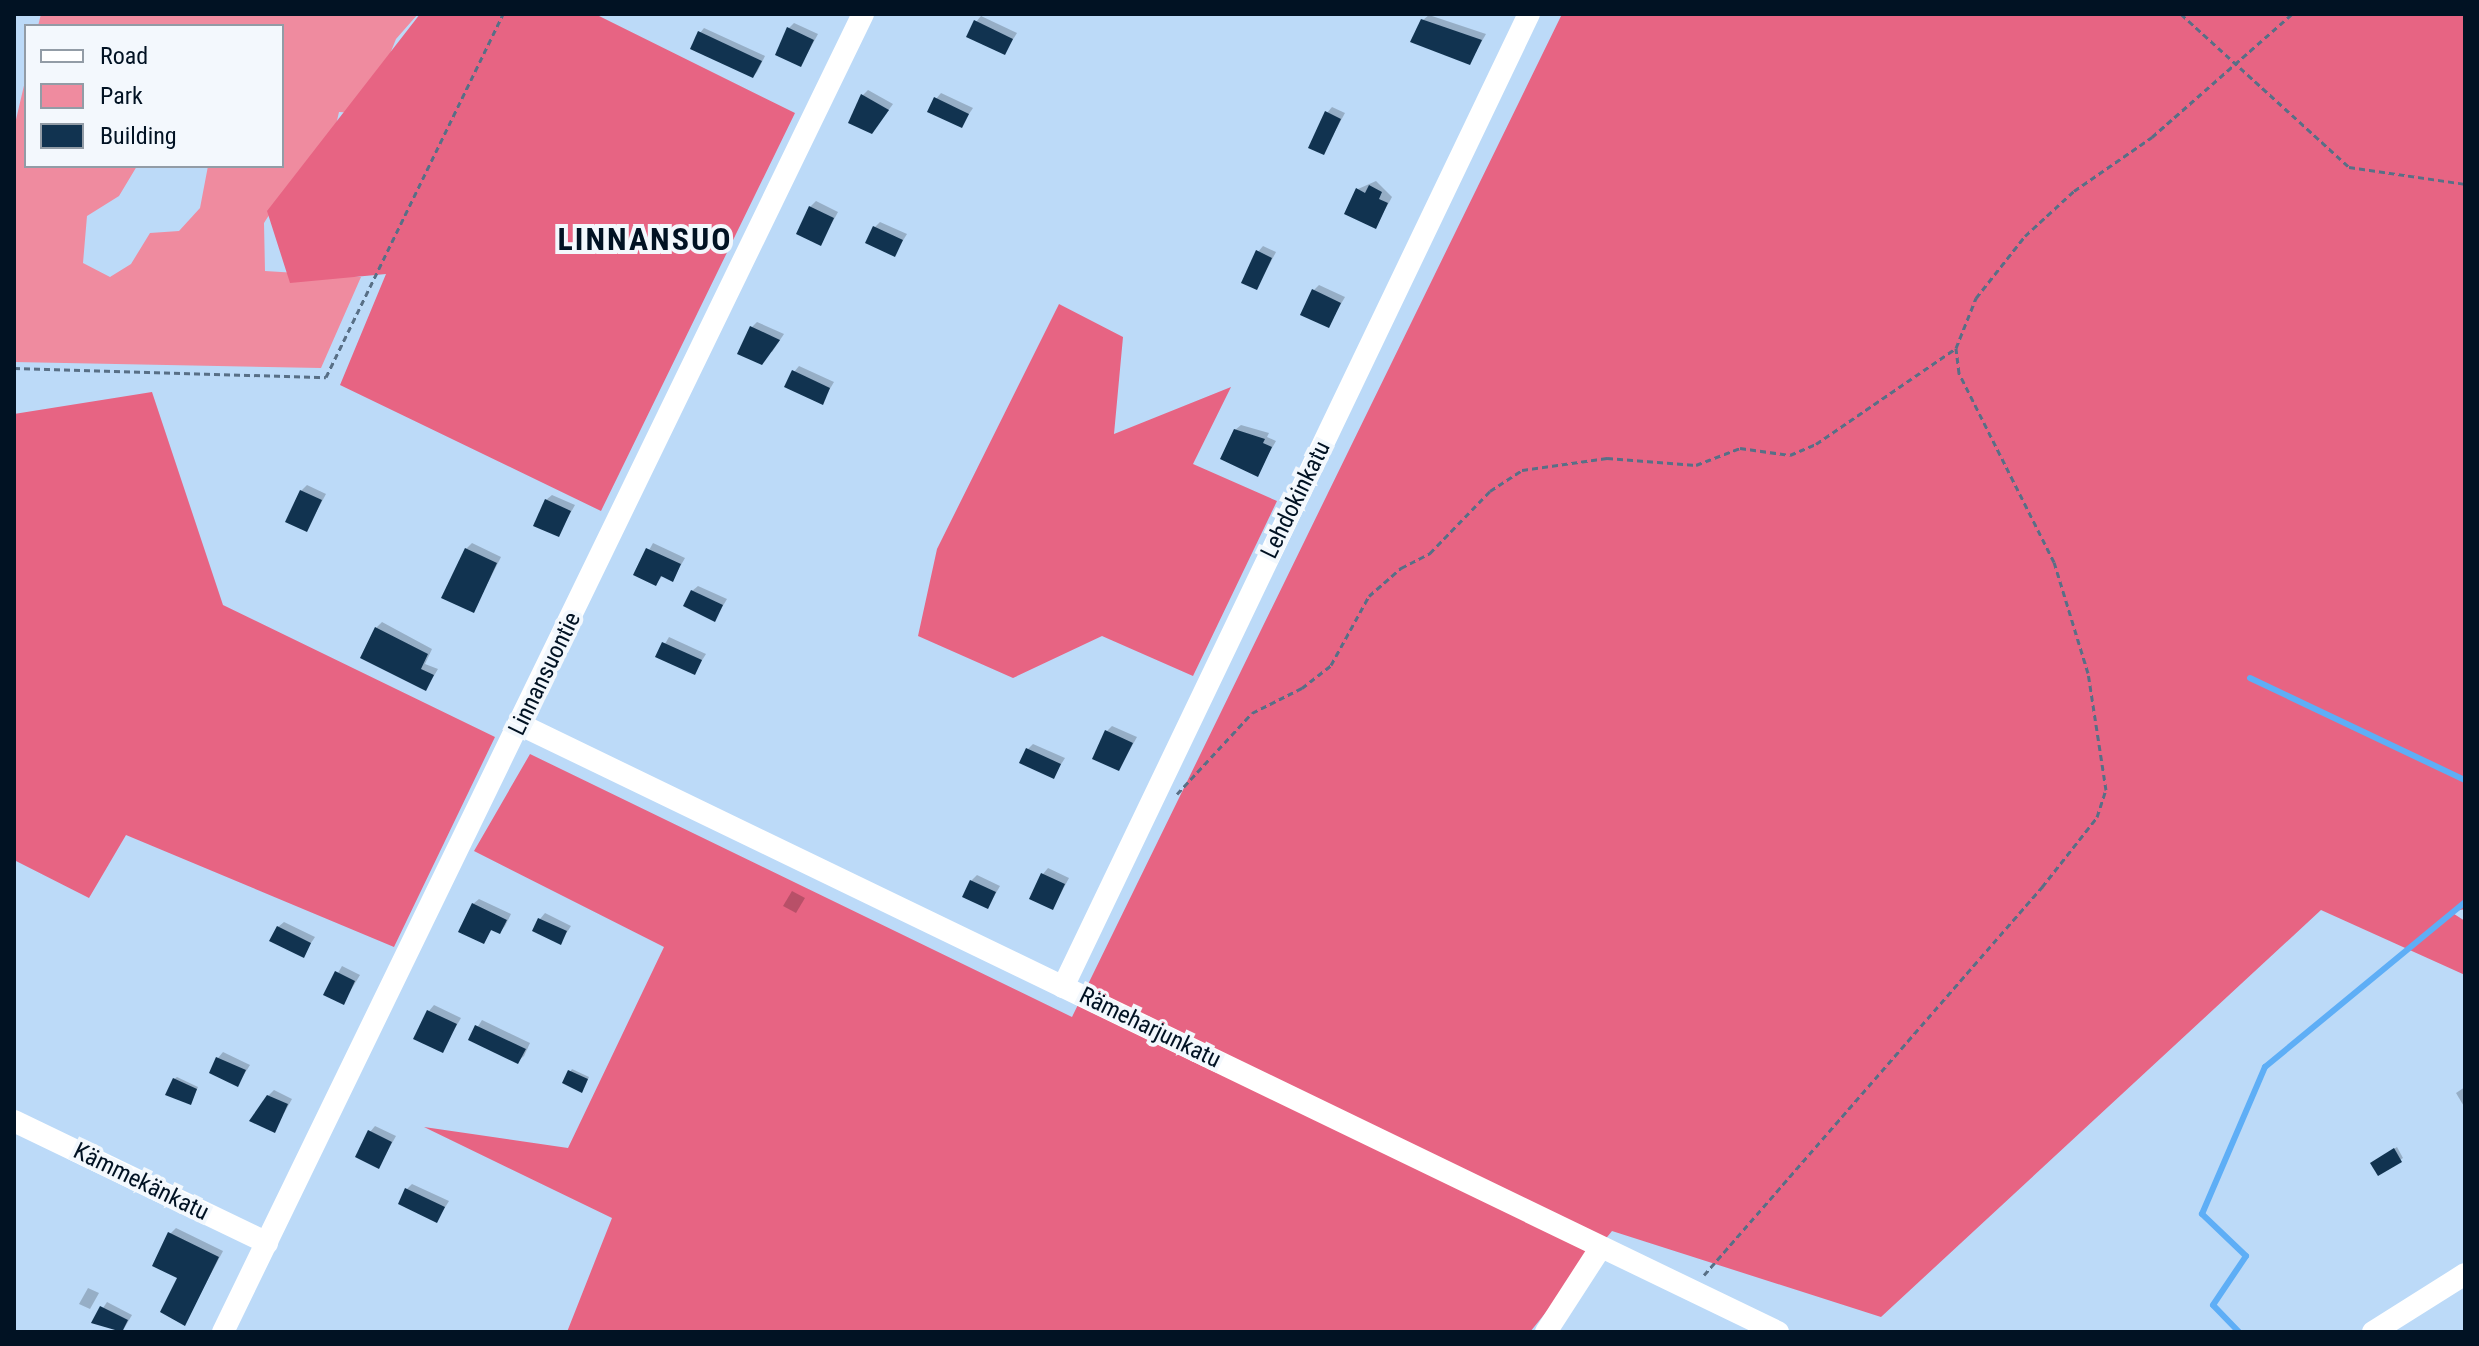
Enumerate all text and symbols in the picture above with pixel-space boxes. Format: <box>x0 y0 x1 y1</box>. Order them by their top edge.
legend <box>24 24 284 168</box>
text: Road <box>100 42 148 70</box>
text: Park <box>100 82 143 110</box>
text: Building <box>100 122 177 150</box>
district label: LINNANSUO <box>558 220 732 258</box>
street label: Lehdokinkatu <box>1255 437 1337 563</box>
street label: Linnansuontie <box>503 608 587 740</box>
street label: Rämeharjunkatu <box>1075 981 1225 1075</box>
street label: Kämmekänkatu <box>69 1137 213 1227</box>

